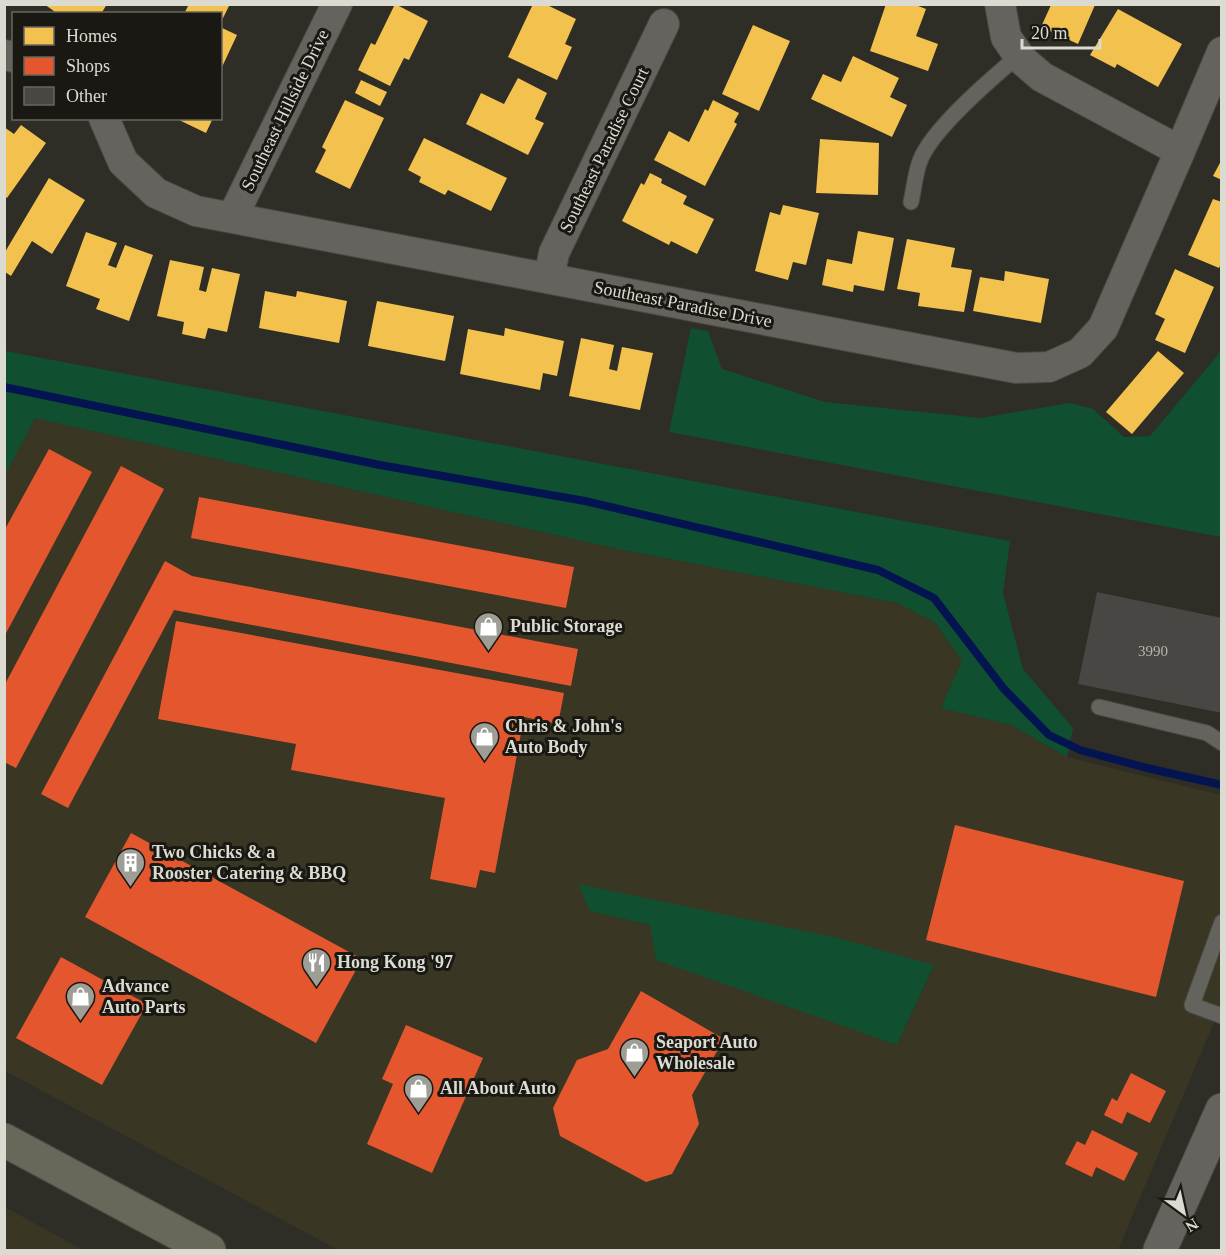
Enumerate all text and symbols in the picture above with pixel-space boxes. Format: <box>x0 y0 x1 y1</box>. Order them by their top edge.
legend <box>12 12 222 120</box>
scale bar <box>1022 12 1100 50</box>
text: 20 m <box>1031 23 1068 43</box>
text: Homes <box>66 26 117 46</box>
street label: Southeast Hillside Drive <box>237 26 333 194</box>
text: Shops <box>66 56 110 76</box>
street label: Southeast Paradise Court <box>555 64 653 236</box>
text: Other <box>66 86 107 106</box>
street label: Southeast Paradise Drive <box>592 277 774 331</box>
shop icon: Public Storage <box>473 610 505 652</box>
place label: Public Storage <box>510 616 623 636</box>
house number: 3990 <box>1138 643 1168 659</box>
place label: Chris & John's Auto Body <box>505 716 622 757</box>
shop icon: Chris & John's Auto Body <box>468 720 500 762</box>
place label: Two Chicks & a Rooster Catering & BBQ <box>152 842 346 883</box>
building icon: Two Chicks & a Rooster Catering & BBQ <box>115 846 147 888</box>
restaurant icon: Hong Kong '97 <box>300 946 332 988</box>
place label: Hong Kong '97 <box>337 952 453 972</box>
place label: Advance Auto Parts <box>102 976 186 1017</box>
shop icon: Advance Auto Parts <box>65 980 97 1022</box>
place label: Seaport Auto Wholesale <box>656 1032 758 1073</box>
shop icon: Seaport Auto Wholesale <box>619 1036 651 1078</box>
shop icon: All About Auto <box>403 1072 435 1114</box>
place label: All About Auto <box>440 1078 556 1098</box>
north arrow <box>1154 1183 1214 1243</box>
text: N <box>1182 1215 1201 1236</box>

